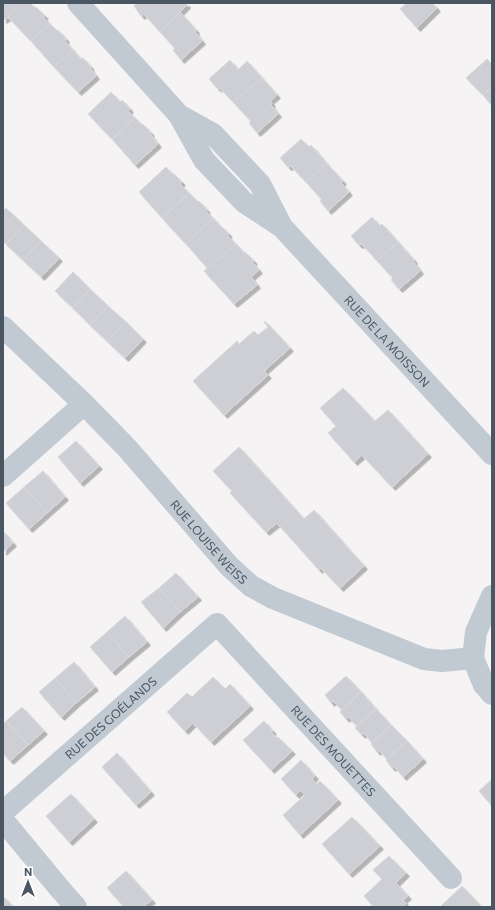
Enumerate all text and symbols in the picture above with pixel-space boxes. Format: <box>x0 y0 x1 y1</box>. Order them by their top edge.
street label: RUE DE LA MOISSON <box>342 292 433 389</box>
street label: RUE LOUISE WEISS <box>168 497 251 586</box>
street label: RUE DES GOÉLANDS <box>62 674 159 762</box>
street label: RUE DES MOUETTES <box>289 702 379 799</box>
north arrow <box>8 862 48 902</box>
text: N <box>24 865 32 878</box>

